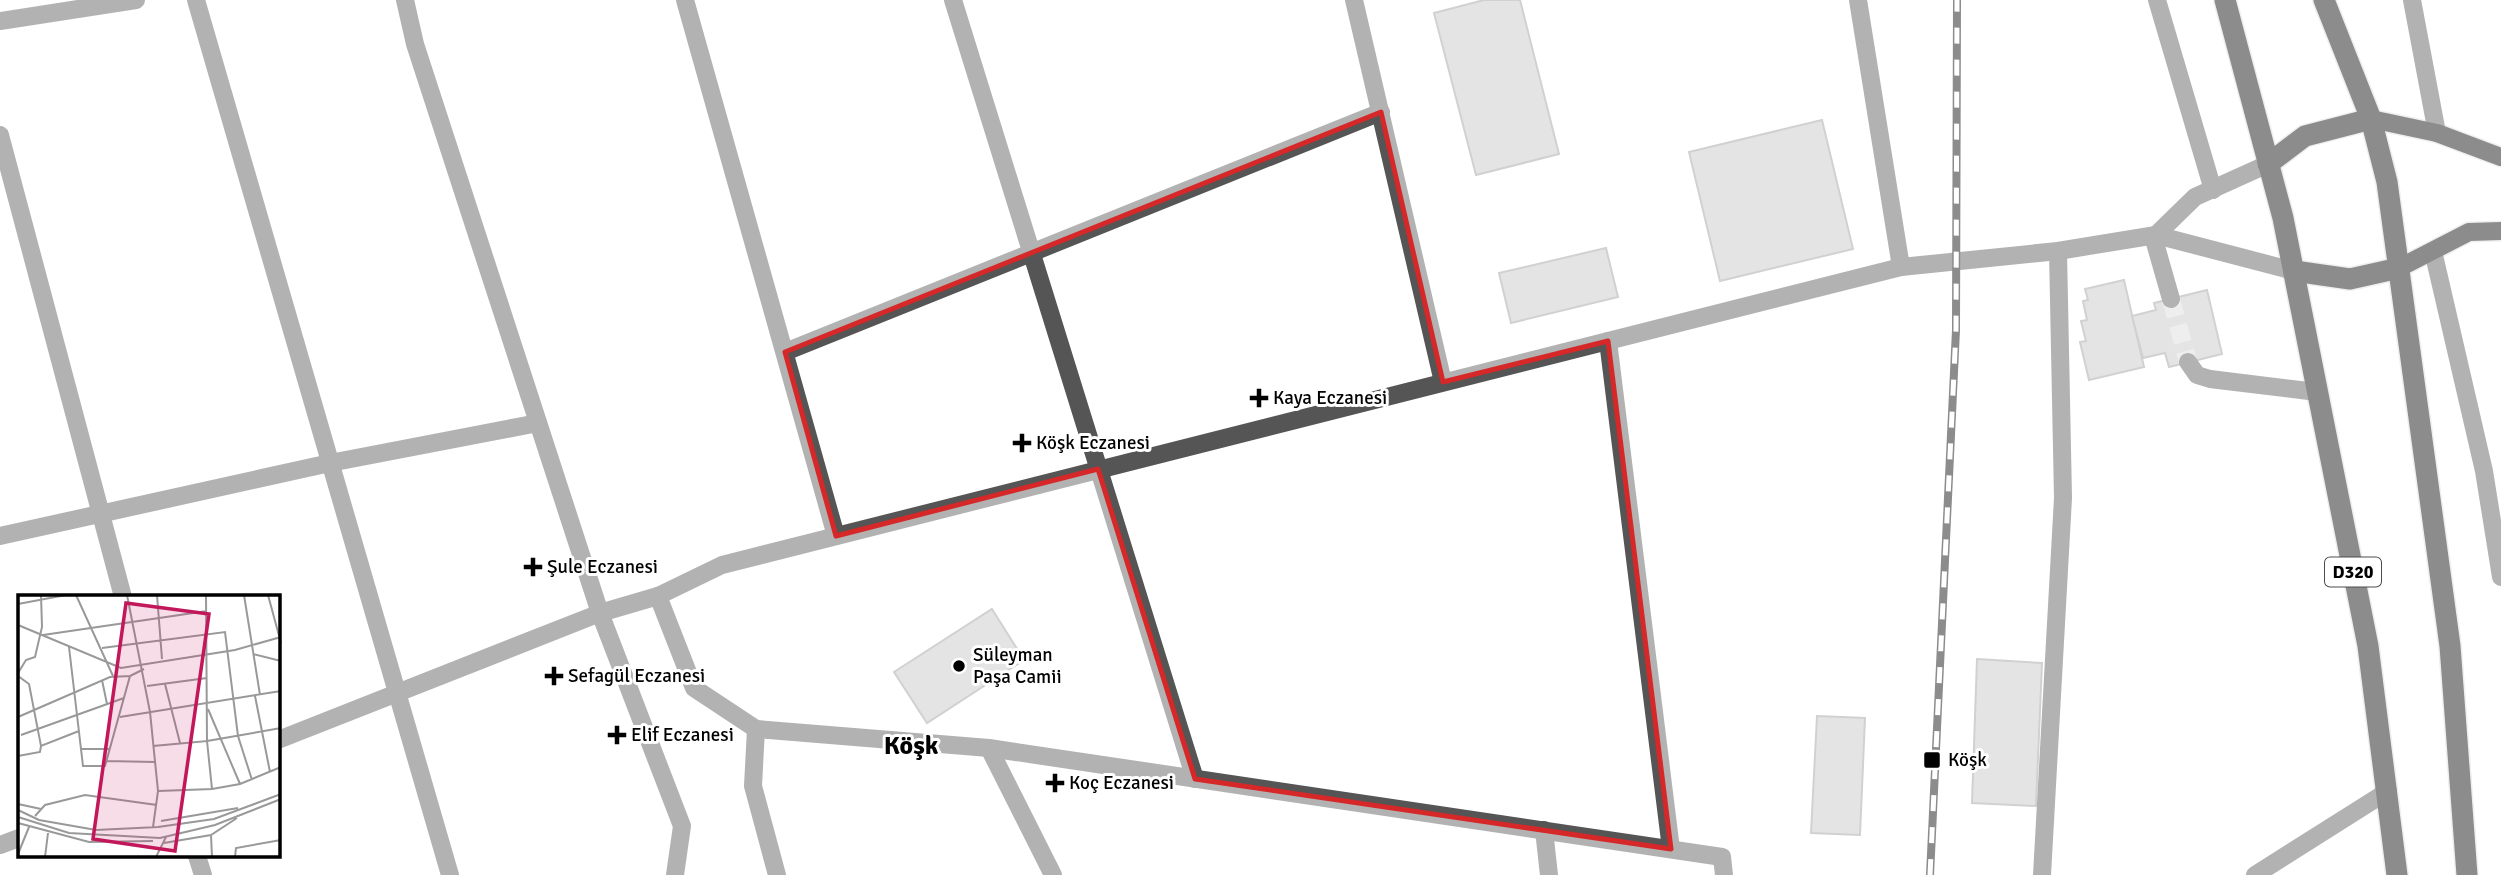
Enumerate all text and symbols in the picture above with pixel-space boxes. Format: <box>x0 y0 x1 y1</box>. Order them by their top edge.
place label: Kaya Eczanesi <box>1273 386 1387 410</box>
marker: Kaya Eczanesi <box>1251 390 1267 406</box>
place label: Köşk Eczanesi <box>1036 431 1150 455</box>
marker: Köşk Eczanesi <box>1014 435 1030 451</box>
place label: Şule Eczanesi <box>547 555 658 579</box>
road number: D320 <box>2325 558 2381 586</box>
marker: Şule Eczanesi <box>525 559 541 575</box>
inset map <box>18 595 280 858</box>
place label: Süleyman Paşa Camii <box>973 643 1062 689</box>
marker: Süleyman Paşa Camii <box>951 658 967 674</box>
place label: Sefagül Eczanesi <box>568 664 705 688</box>
marker: Sefagül Eczanesi <box>546 668 562 684</box>
place label: Elif Eczanesi <box>631 723 734 747</box>
marker: Elif Eczanesi <box>609 727 625 743</box>
district label: Köşk <box>884 730 939 762</box>
place label: Köşk <box>1948 748 1987 772</box>
marker: Köşk <box>1922 750 1942 770</box>
place label: Koç Eczanesi <box>1069 771 1174 795</box>
marker: Koç Eczanesi <box>1047 775 1063 791</box>

